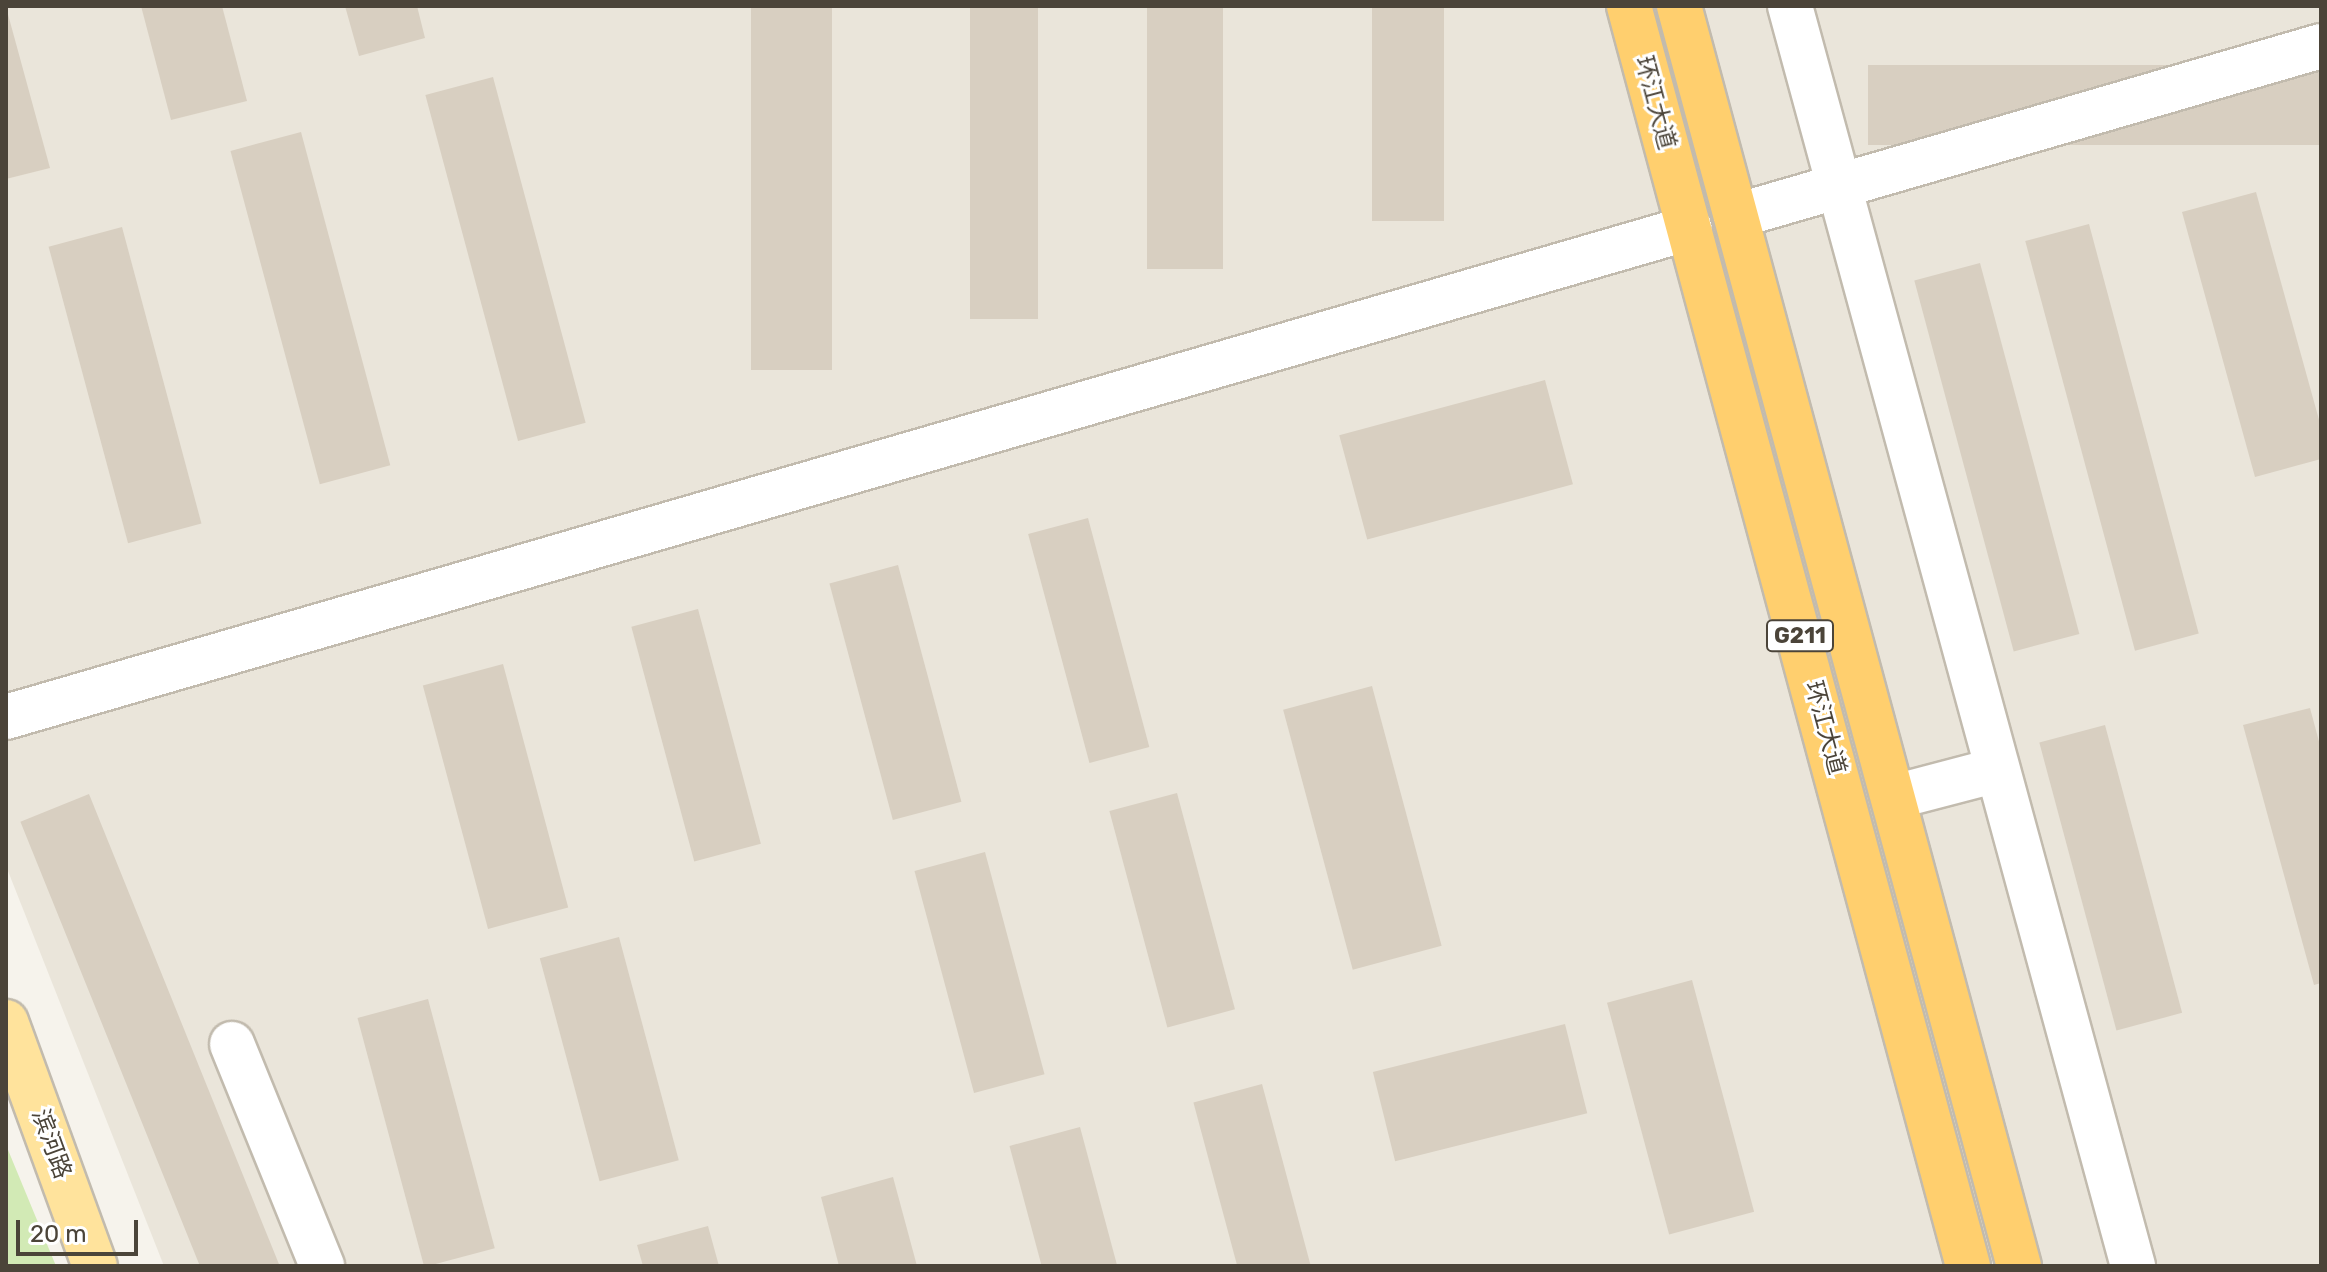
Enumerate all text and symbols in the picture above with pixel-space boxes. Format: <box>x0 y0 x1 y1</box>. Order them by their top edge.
street label: 环江大道 <box>1629 53 1681 153</box>
road number: G211 <box>1764 618 1836 654</box>
street label: 环江大道 <box>1799 678 1851 778</box>
street label: 滨河路 <box>25 1105 77 1183</box>
scale bar <box>20 1204 142 1254</box>
text: 20 m <box>30 1220 87 1248</box>

